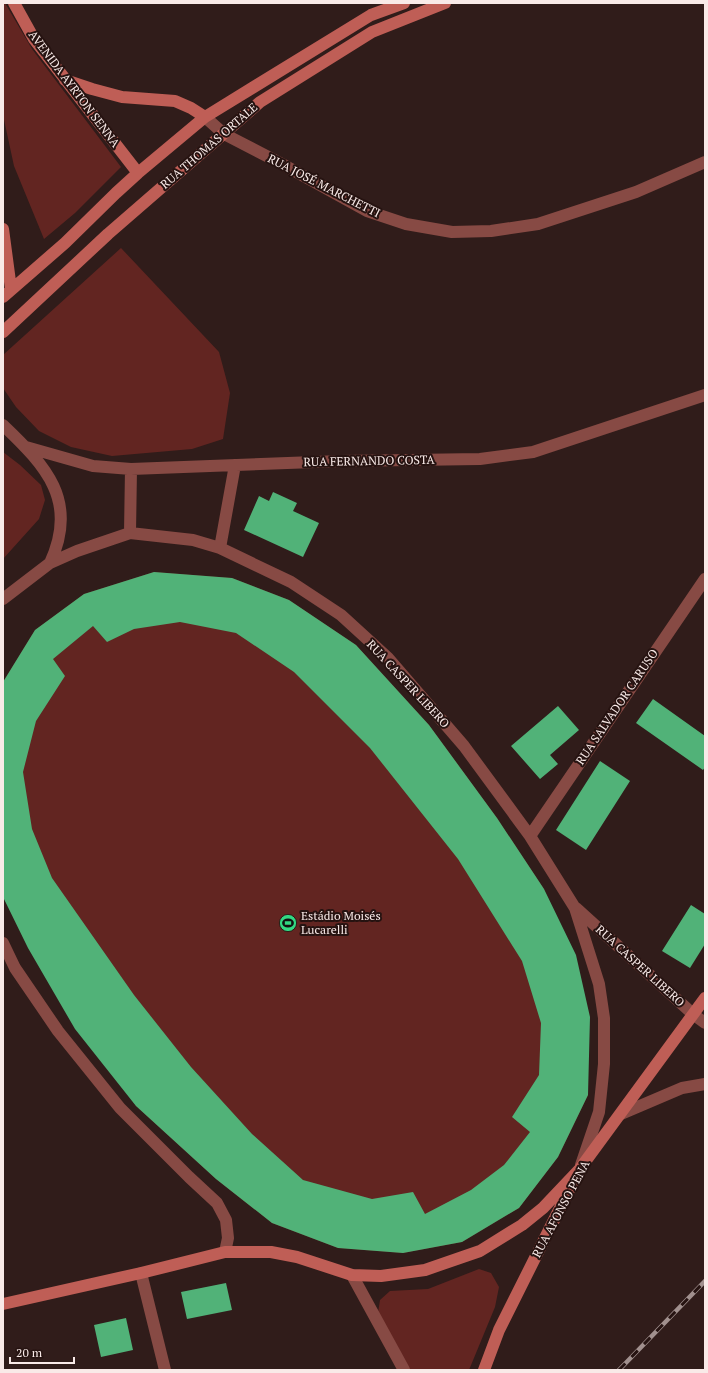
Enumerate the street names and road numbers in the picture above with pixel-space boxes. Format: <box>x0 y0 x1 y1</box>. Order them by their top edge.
street label: AVENIDA AYRTON SENNA <box>26 27 124 151</box>
street label: RUA THOMAS ORTALE <box>157 99 260 192</box>
street label: RUA JOSÉ MARCHETTI <box>265 151 383 220</box>
street label: RUA FERNANDO COSTA <box>303 452 436 469</box>
street label: RUA CASPER LIBERO <box>364 637 453 731</box>
street label: RUA SALVADOR CARUSO <box>572 646 661 767</box>
street label: RUA CASPER LIBERO <box>593 922 688 1010</box>
street label: RUA AFONSO PENA <box>529 1157 593 1260</box>

